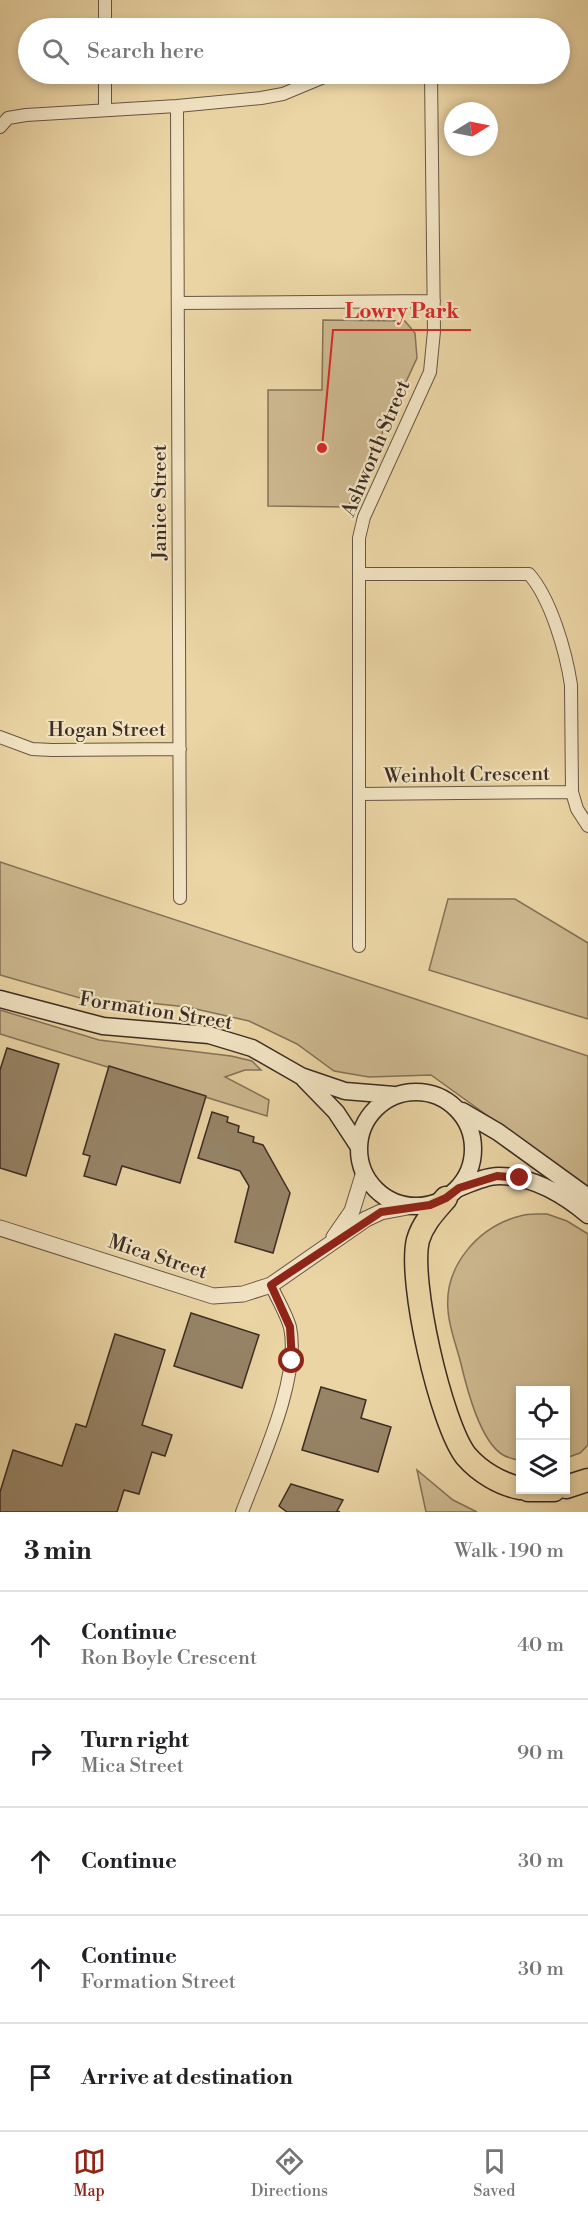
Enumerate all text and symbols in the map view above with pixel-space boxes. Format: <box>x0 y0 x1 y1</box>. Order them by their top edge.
search box <box>18 18 570 84</box>
icon: search <box>39 35 72 68</box>
text: Search here <box>87 38 204 65</box>
north arrow <box>444 102 498 156</box>
callout: Lowry Park <box>333 291 471 330</box>
text: Lowry Park <box>345 299 460 325</box>
street label: Ashworth Street <box>336 377 416 522</box>
street label: Janice Street <box>148 444 173 561</box>
street label: Hogan Street <box>48 718 166 743</box>
street label: Weinholt Crescent <box>383 762 550 789</box>
street label: Formation Street <box>77 987 234 1036</box>
route end <box>506 1164 532 1190</box>
street label: Mica Street <box>105 1230 210 1285</box>
route start <box>278 1347 304 1373</box>
map controls <box>516 1386 570 1494</box>
button: locate <box>516 1386 570 1440</box>
button: layers <box>516 1440 570 1494</box>
text: 3 min <box>24 1535 92 1567</box>
text: Walk · 190 m <box>454 1539 564 1564</box>
text: Continue <box>81 1619 177 1646</box>
icon: ahead <box>24 1629 57 1662</box>
text: 40 m <box>517 1633 564 1658</box>
text: Ron Boyle Crescent <box>81 1646 257 1671</box>
text: Turn right <box>81 1727 189 1754</box>
icon: right <box>24 1737 57 1770</box>
text: 90 m <box>517 1741 564 1766</box>
text: Mica Street <box>81 1754 184 1779</box>
icon: ahead <box>24 1845 57 1878</box>
text: Continue <box>81 1848 177 1875</box>
text: 30 m <box>518 1849 564 1874</box>
text: Continue <box>81 1943 177 1970</box>
icon: ahead <box>24 1953 57 1986</box>
text: 30 m <box>518 1957 564 1982</box>
text: Formation Street <box>81 1970 236 1995</box>
icon: arrive <box>24 2061 57 2094</box>
text: Arrive at destination <box>81 2064 293 2091</box>
tab: Map <box>73 2145 106 2201</box>
tab: Directions <box>251 2145 328 2201</box>
tab: Saved <box>473 2145 515 2201</box>

